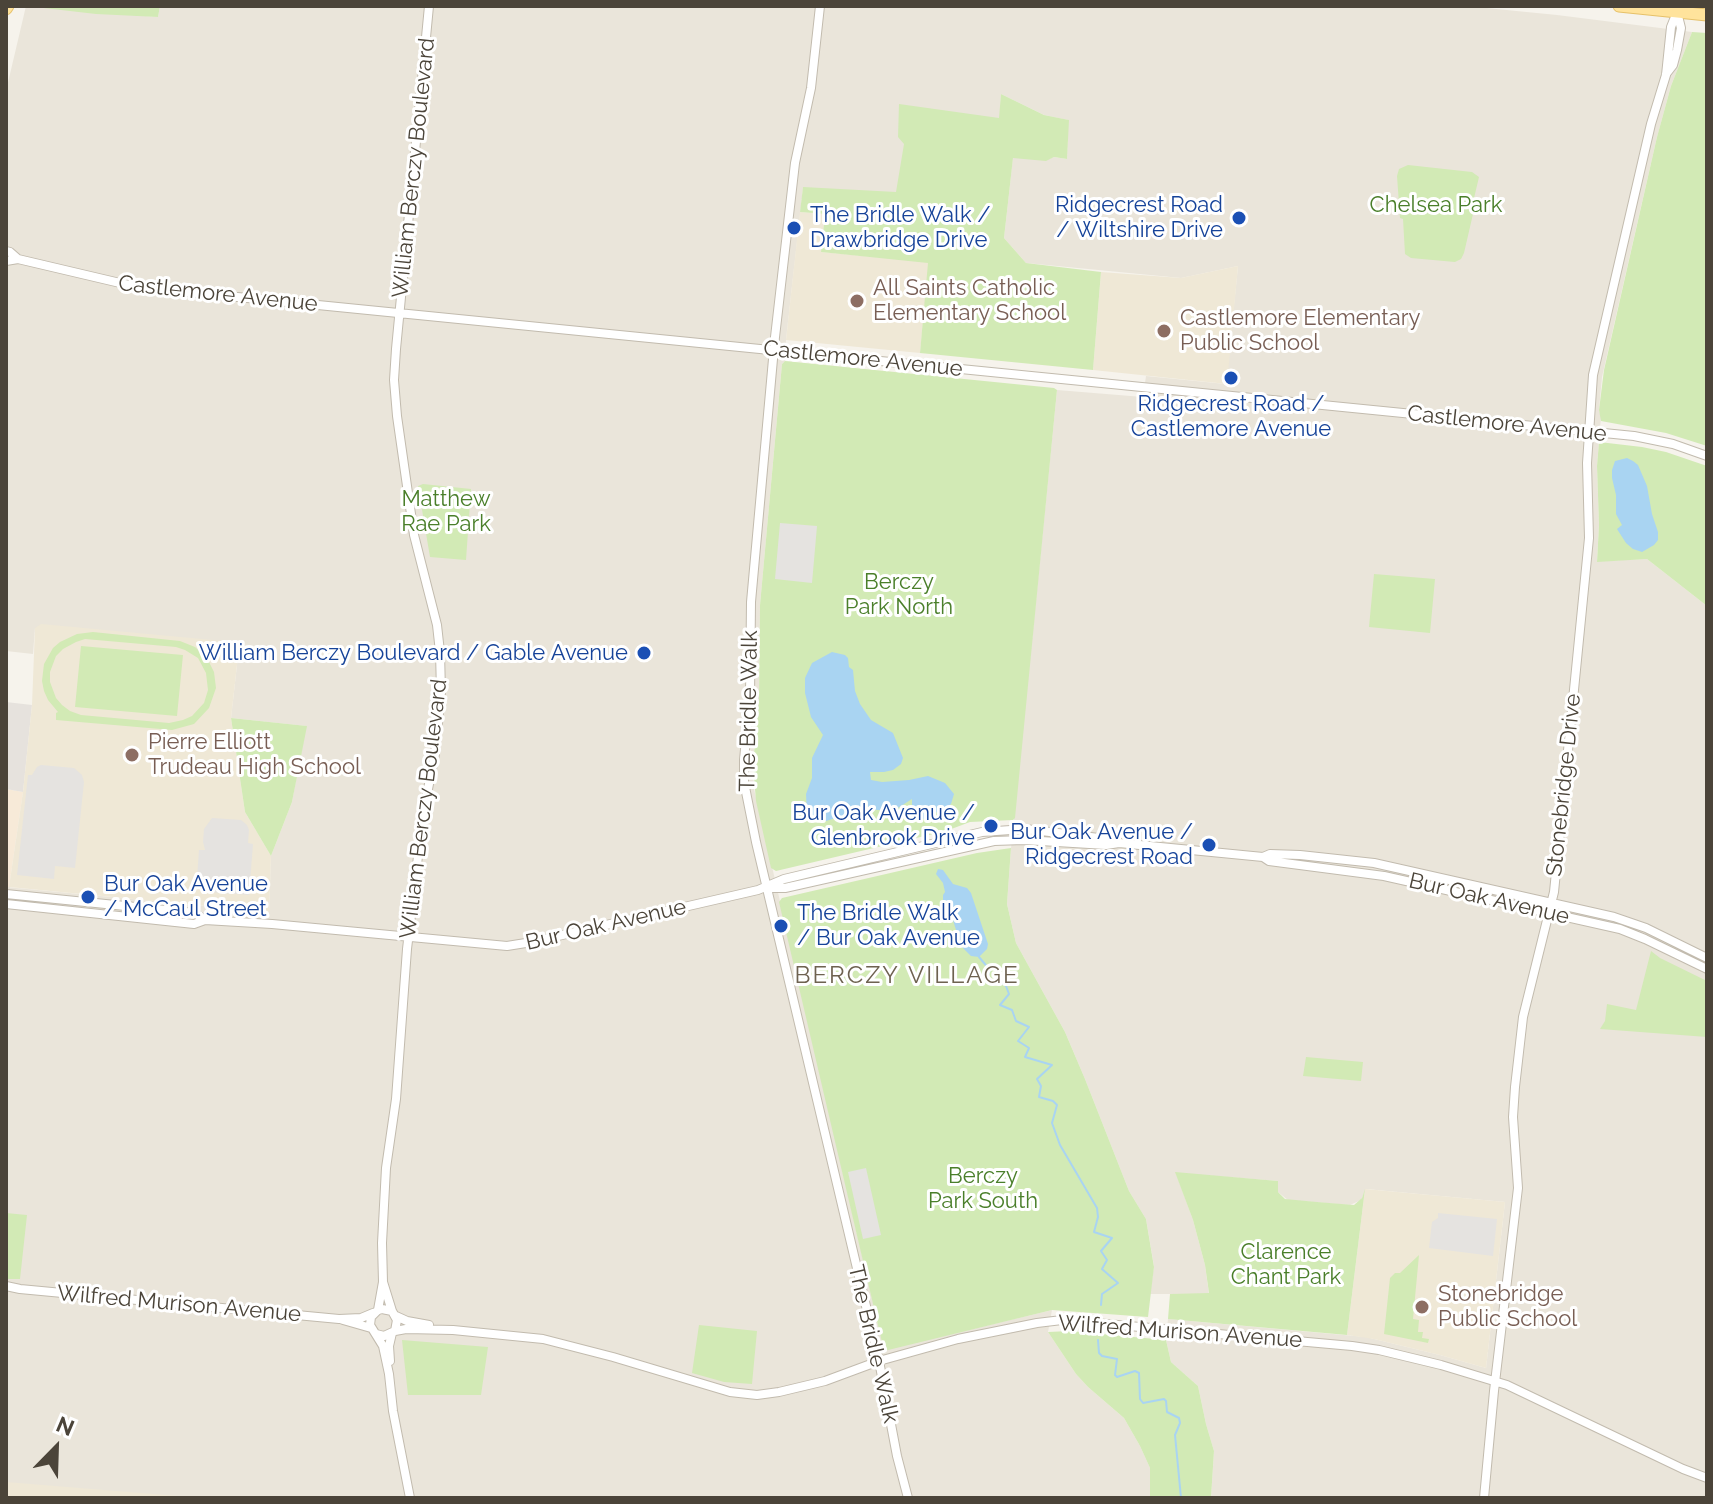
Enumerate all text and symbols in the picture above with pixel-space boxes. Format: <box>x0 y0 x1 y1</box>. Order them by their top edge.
street label: William Berczy Boulevard <box>387 36 441 300</box>
place label: Ridgecrest Road / Wiltshire Drive <box>1055 192 1223 244</box>
park label: Chelsea Park <box>1370 192 1502 218</box>
place label: The Bridle Walk / Drawbridge Drive <box>810 202 991 254</box>
marker: Ridgecrest Road / Wiltshire Drive <box>1230 209 1248 227</box>
marker: The Bridle Walk / Drawbridge Drive <box>785 219 803 237</box>
street label: Castlemore Avenue <box>117 270 319 318</box>
place label: All Saints Catholic Elementary School <box>873 275 1066 326</box>
marker: All Saints Catholic Elementary School <box>848 292 866 310</box>
place label: Castlemore Elementary Public School <box>1180 305 1420 356</box>
marker: Castlemore Elementary Public School <box>1155 322 1173 340</box>
street label: Castlemore Avenue <box>762 335 964 383</box>
marker: Ridgecrest Road / Castlemore Avenue <box>1222 369 1240 387</box>
place label: Ridgecrest Road / Castlemore Avenue <box>1131 391 1331 442</box>
street label: Castlemore Avenue <box>1406 400 1608 448</box>
park label: Matthew Rae Park <box>401 486 491 538</box>
park label: Berczy Park North <box>845 569 953 620</box>
street label: The Bridle Walk <box>734 630 764 792</box>
place label: William Berczy Boulevard / Gable Avenue <box>199 640 628 666</box>
marker: William Berczy Boulevard / Gable Avenue <box>635 644 653 662</box>
street label: William Berczy Boulevard <box>395 678 453 940</box>
street label: Stonebridge Drive <box>1541 692 1587 878</box>
place label: Pierre Elliott Trudeau High School <box>148 729 361 780</box>
marker: Pierre Elliott Trudeau High School <box>123 746 141 764</box>
place label: Bur Oak Avenue / Glenbrook Drive <box>792 800 975 852</box>
marker: Bur Oak Avenue / Glenbrook Drive <box>982 817 1000 835</box>
place label: Bur Oak Avenue / Ridgecrest Road <box>1010 819 1193 870</box>
marker: Bur Oak Avenue / Ridgecrest Road <box>1200 836 1218 854</box>
street label: Bur Oak Avenue <box>1406 868 1572 930</box>
place label: Bur Oak Avenue / McCaul Street <box>104 871 268 922</box>
marker: Bur Oak Avenue / McCaul Street <box>79 888 97 906</box>
street label: Bur Oak Avenue <box>523 894 689 956</box>
place label: The Bridle Walk / Bur Oak Avenue <box>797 900 980 952</box>
marker: The Bridle Walk / Bur Oak Avenue <box>772 917 790 935</box>
district label: BERCZY VILLAGE <box>794 962 1020 990</box>
park label: Berczy Park South <box>928 1163 1038 1214</box>
park label: Clarence Chant Park <box>1231 1239 1341 1290</box>
street label: The Bridle Walk <box>842 1262 904 1426</box>
street label: Wilfred Murison Avenue <box>56 1280 302 1328</box>
place label: Stonebridge Public School <box>1438 1281 1577 1332</box>
marker: Stonebridge Public School <box>1413 1298 1431 1316</box>
street label: Wilfred Murison Avenue <box>1057 1310 1303 1354</box>
north arrow <box>16 1408 96 1488</box>
text: N <box>53 1411 78 1441</box>

